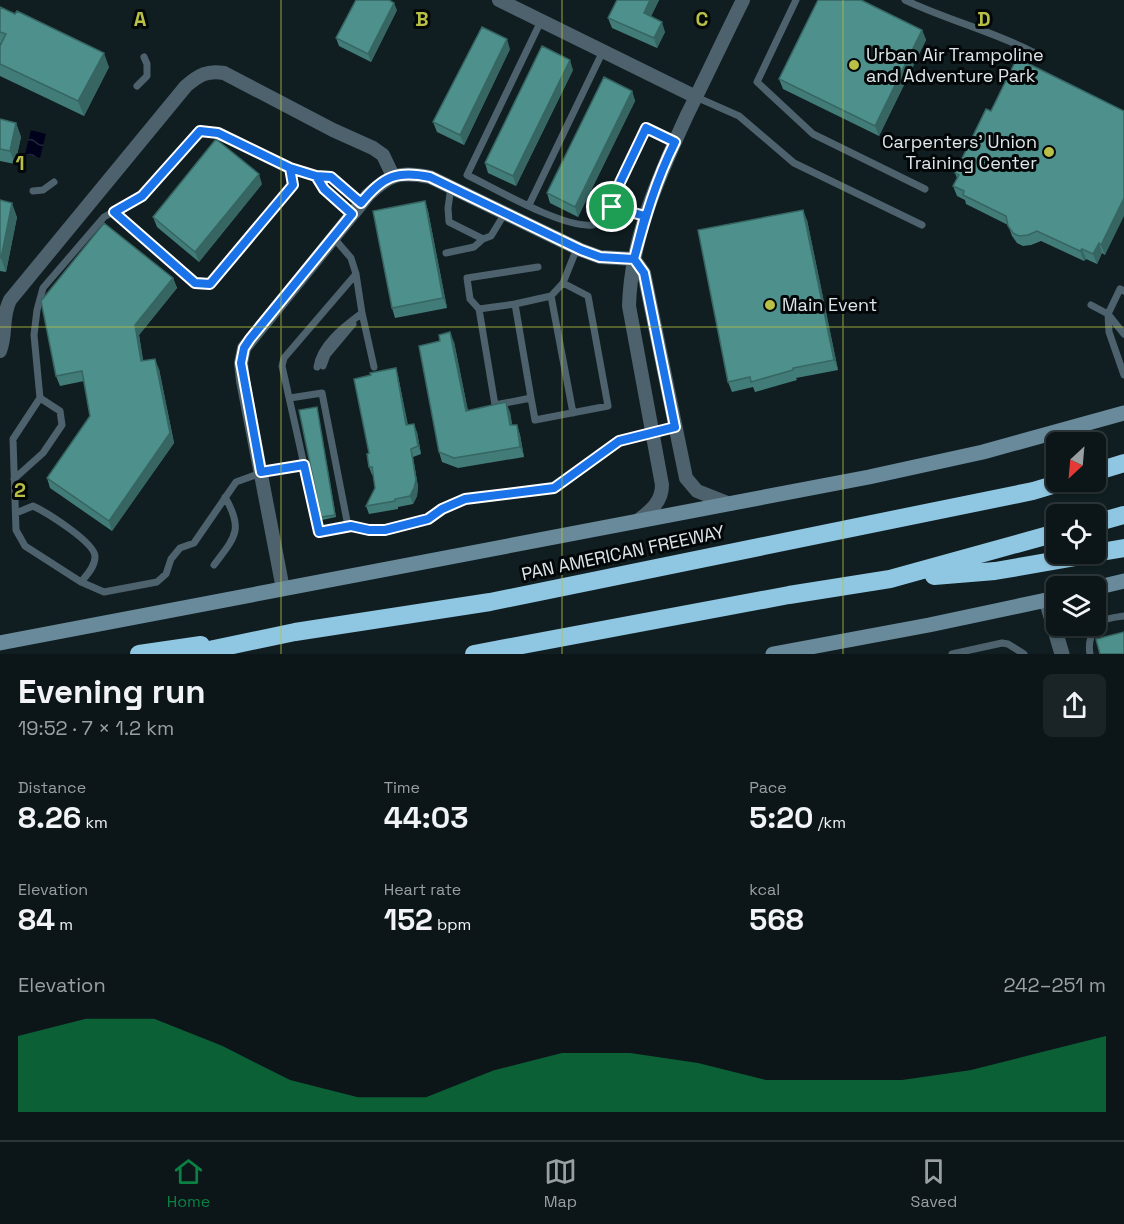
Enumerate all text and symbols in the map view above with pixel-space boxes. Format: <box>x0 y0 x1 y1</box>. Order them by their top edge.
text: A <box>134 6 147 32</box>
text: B <box>415 6 429 32</box>
text: C <box>696 6 709 32</box>
text: D <box>977 6 991 32</box>
place label: Urban Air Trampoline and Adventure Park <box>866 43 1044 87</box>
marker: Urban Air Trampoline and Adventure Park <box>847 58 861 72</box>
place label: Carpenters' Union Training Center <box>882 130 1037 174</box>
marker: Carpenters' Union Training Center <box>1042 145 1056 159</box>
text: 1 <box>15 150 25 176</box>
pin <box>586 181 637 232</box>
icon: arrive <box>595 190 628 223</box>
place label: Main Event <box>782 293 877 316</box>
marker: Main Event <box>763 298 777 312</box>
north arrow <box>1046 432 1106 492</box>
map controls <box>1046 432 1106 636</box>
text: 2 <box>14 477 26 503</box>
button: locate <box>1046 504 1106 564</box>
street label: PAN AMERICAN FREEWAY <box>519 520 727 585</box>
button: layers <box>1046 576 1106 636</box>
text: Evening run <box>18 671 206 713</box>
button: share <box>1043 674 1106 737</box>
text: 19:52 · 7 × 1.2 km <box>18 715 174 741</box>
text: Distance <box>18 777 86 798</box>
text: Time <box>384 777 420 798</box>
text: Pace <box>749 777 787 798</box>
text: 8.26 <box>18 798 81 837</box>
text: 44:03 <box>384 798 468 837</box>
text: 5:20 <box>749 798 814 837</box>
text: km <box>81 812 108 833</box>
text: /km <box>814 812 846 833</box>
text: Elevation <box>18 879 88 900</box>
text: Heart rate <box>384 879 461 900</box>
text: kcal <box>749 879 780 900</box>
text: 84 <box>18 900 55 939</box>
text: 152 <box>384 900 433 939</box>
text: 568 <box>749 900 804 939</box>
text: m <box>55 914 73 935</box>
text: bpm <box>433 914 471 935</box>
text: Elevation <box>18 972 106 998</box>
text: 242–251 m <box>1003 972 1106 998</box>
tab: Home <box>167 1155 210 1212</box>
tab: Map <box>544 1155 577 1212</box>
tab: Saved <box>911 1155 957 1212</box>

